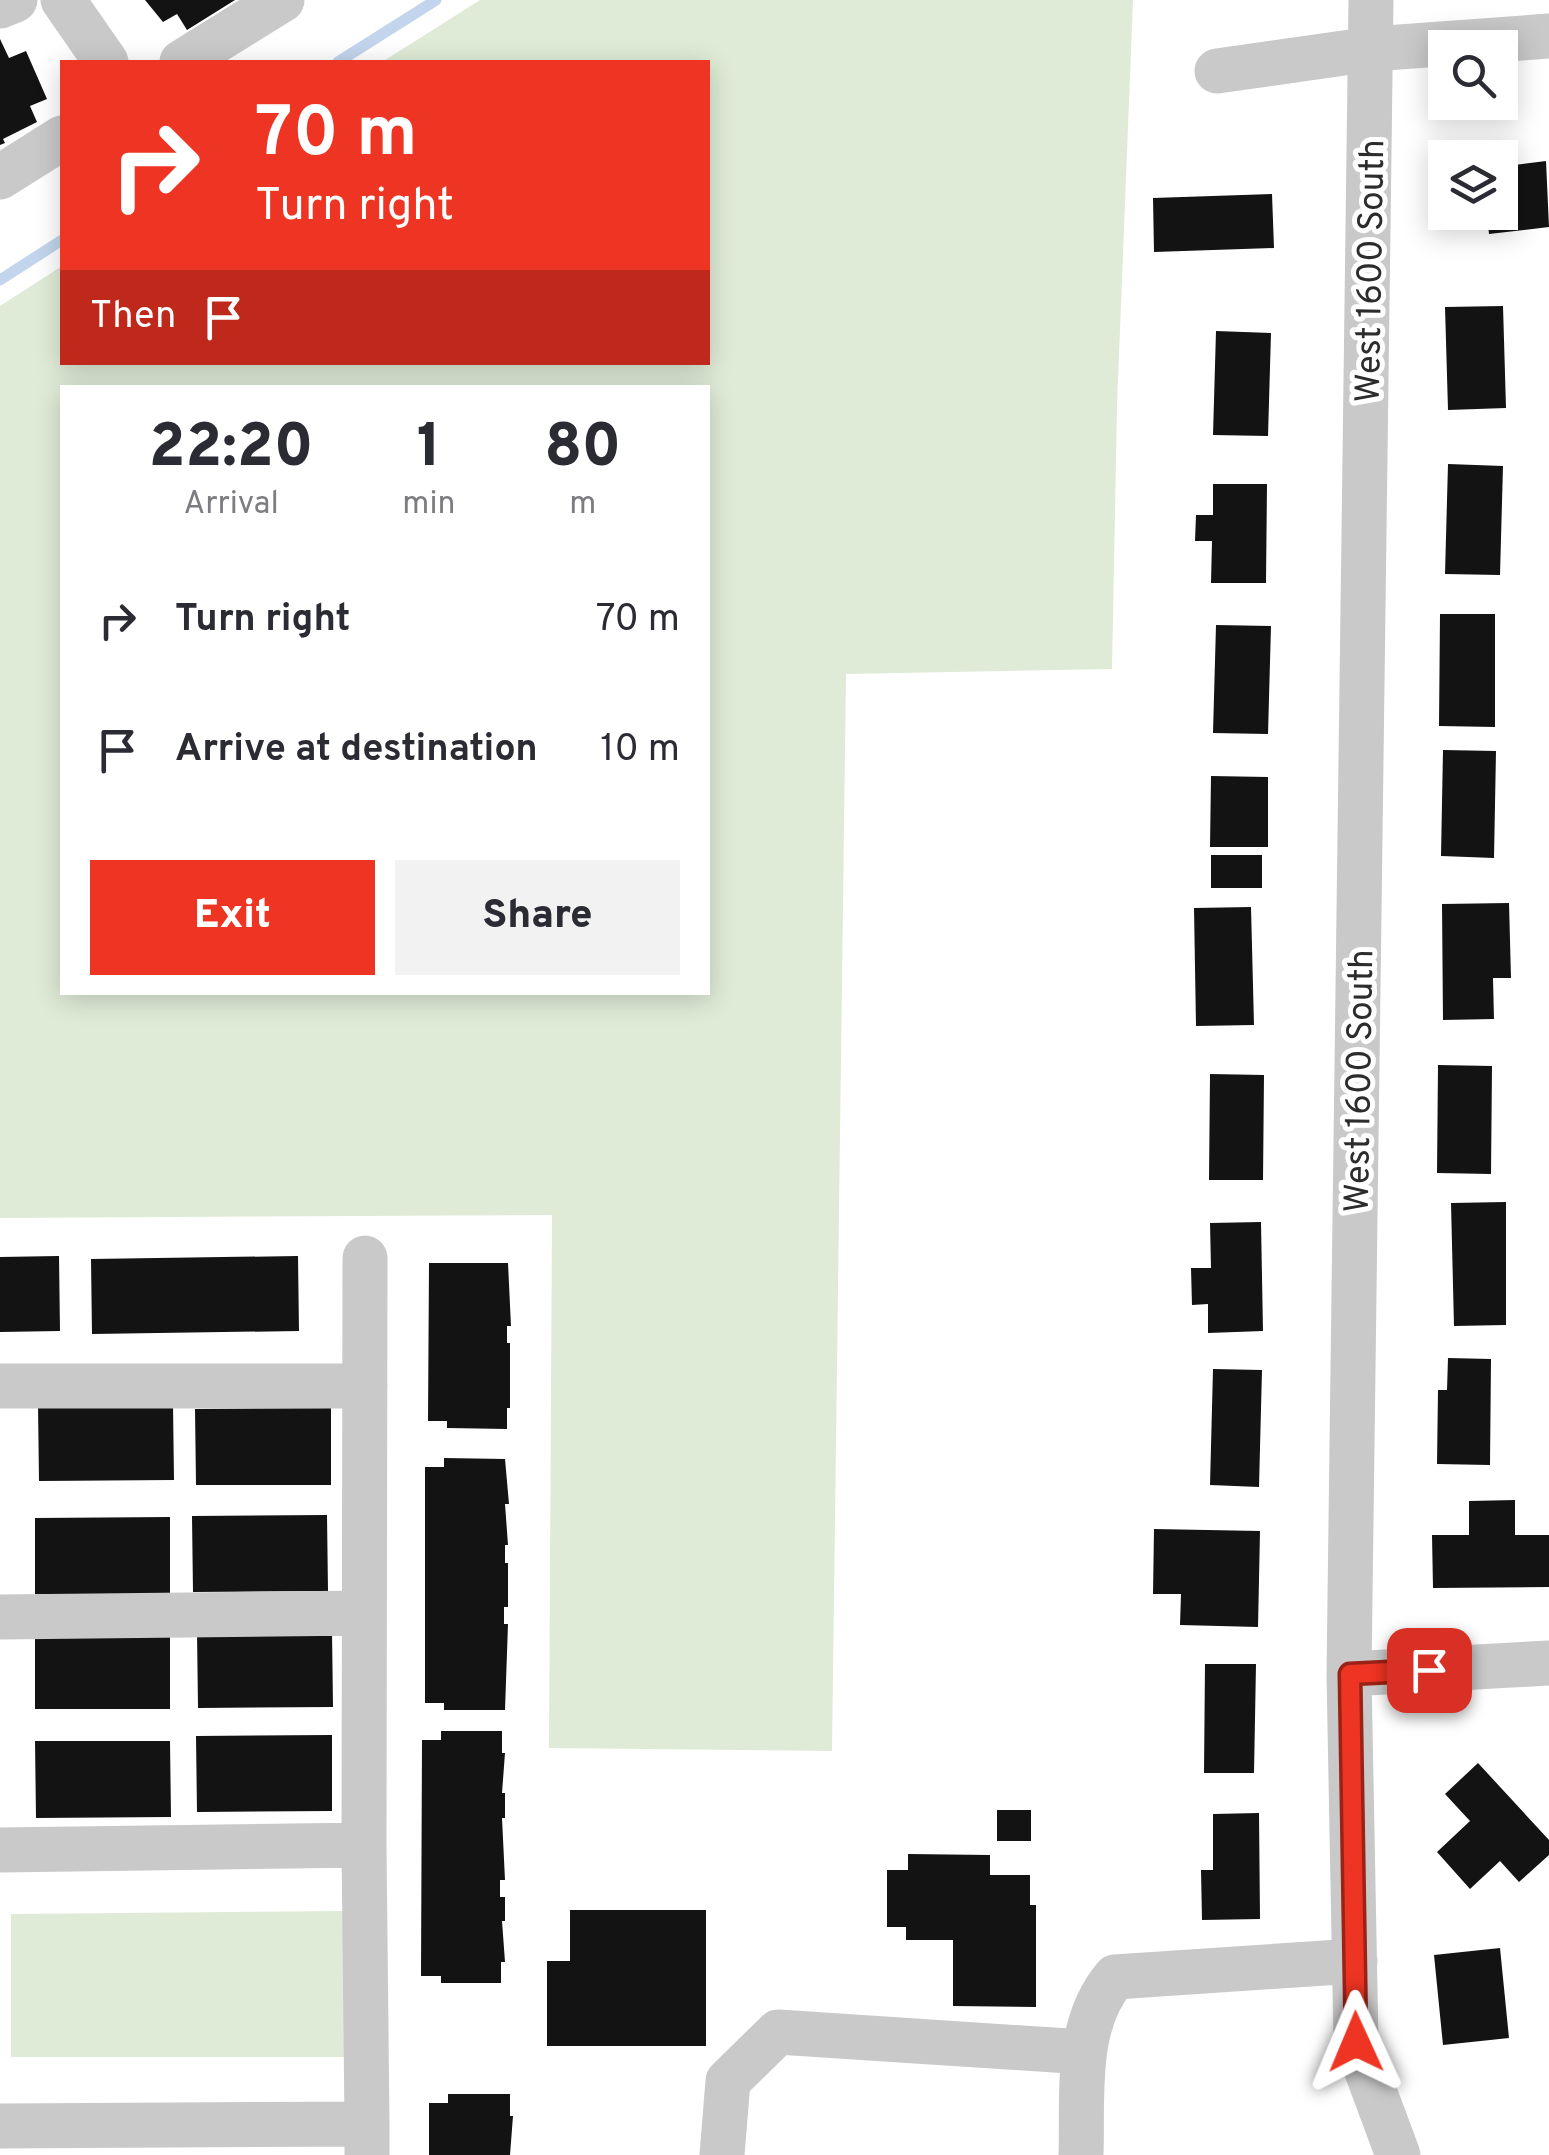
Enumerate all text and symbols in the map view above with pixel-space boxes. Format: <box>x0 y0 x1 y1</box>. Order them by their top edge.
map controls <box>1428 30 1518 230</box>
button: search <box>1428 30 1518 120</box>
text: 70 m <box>255 92 418 181</box>
icon: right <box>90 100 220 230</box>
street label: West 1600 South <box>1348 139 1396 403</box>
button: layers <box>1428 140 1518 230</box>
text: Turn right <box>255 179 454 236</box>
icon: arrive <box>196 290 251 345</box>
text: Then <box>90 293 176 342</box>
text: 22:20 <box>149 412 314 488</box>
text: 1 <box>417 412 441 488</box>
text: 80 <box>544 412 621 488</box>
text: Arrival <box>183 485 279 525</box>
text: min <box>402 485 456 525</box>
text: m <box>569 485 596 525</box>
icon: right <box>90 593 145 648</box>
text: Turn right <box>175 596 350 645</box>
text: 70 m <box>596 596 680 645</box>
icon: arrive <box>90 723 145 778</box>
text: Arrive at destination <box>175 726 538 775</box>
text: 10 m <box>600 726 680 775</box>
button: Exit <box>90 860 375 975</box>
button: Share <box>395 860 680 975</box>
street label: West 1600 South <box>1337 949 1385 1213</box>
pin <box>1387 1628 1472 1713</box>
icon: arrive <box>1402 1643 1457 1698</box>
position arrow <box>1304 1990 1408 2094</box>

